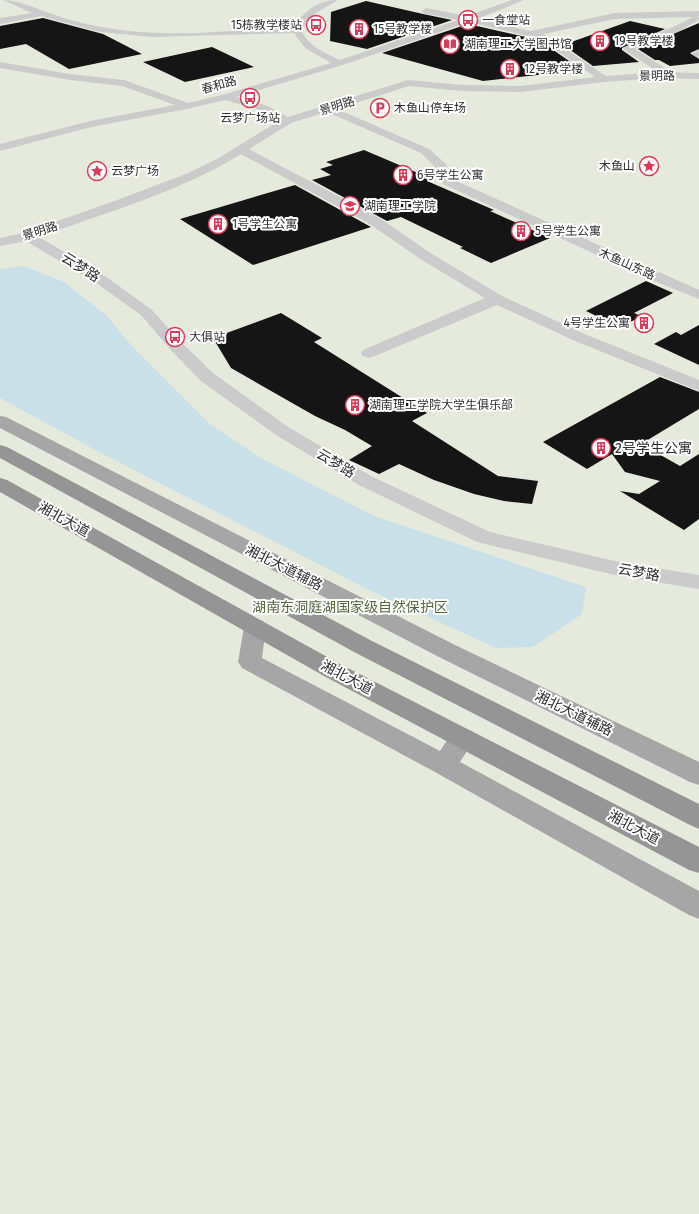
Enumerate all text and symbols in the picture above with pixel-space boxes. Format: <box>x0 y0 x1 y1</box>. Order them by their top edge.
bus stop icon: 一食堂站 <box>457 9 479 31</box>
place label: 一食堂站 <box>482 13 530 27</box>
bus stop icon: 15栋教学楼站 <box>305 14 327 36</box>
place label: 15栋教学楼站 <box>231 18 302 32</box>
building icon: 15号教学楼 <box>348 18 370 40</box>
place label: 15号教学楼 <box>373 22 432 36</box>
building icon: 19号教学楼 <box>589 30 611 52</box>
library icon: 湖南理工大学图书馆 <box>439 33 461 55</box>
place label: 19号教学楼 <box>614 34 674 48</box>
place label: 湖南理工大学图书馆 <box>464 37 572 51</box>
building icon: 12号教学楼 <box>499 58 521 80</box>
place label: 12号教学楼 <box>524 62 583 76</box>
street label: 景明路 <box>639 69 675 83</box>
street label: 春和路 <box>200 74 238 96</box>
bus stop icon: 云梦广场站 <box>239 87 261 109</box>
street label: 景明路 <box>318 94 356 118</box>
parking icon: 木鱼山停车场 <box>369 97 391 119</box>
place label: 木鱼山停车场 <box>394 101 466 115</box>
place label: 云梦广场站 <box>220 111 280 125</box>
place icon: 木鱼山 <box>638 155 660 177</box>
place label: 木鱼山 <box>599 159 635 173</box>
place icon: 云梦广场 <box>86 160 108 182</box>
place label: 云梦广场 <box>111 164 159 178</box>
building icon: 6号学生公寓 <box>392 164 414 186</box>
place label: 6号学生公寓 <box>417 168 483 182</box>
school or university icon: 湖南理工学院 <box>339 195 361 217</box>
place label: 湖南理工学院 <box>364 199 436 213</box>
building icon: 1号学生公寓 <box>207 213 229 235</box>
place label: 1号学生公寓 <box>232 217 297 231</box>
street label: 景明路 <box>21 219 59 243</box>
building icon: 5号学生公寓 <box>510 220 532 242</box>
place label: 5号学生公寓 <box>535 224 601 238</box>
street label: 木鱼山东路 <box>597 245 657 283</box>
street label: 云梦路 <box>58 249 103 286</box>
building icon: 4号学生公寓 <box>633 312 655 334</box>
place label: 4号学生公寓 <box>564 316 630 330</box>
bus stop icon: 大俱站 <box>164 326 186 348</box>
place label: 大俱站 <box>189 330 225 344</box>
building icon: 湖南理工学院大学生俱乐部 <box>344 394 366 416</box>
place label: 湖南理工学院大学生俱乐部 <box>369 398 513 412</box>
building icon: 2号学生公寓 <box>590 437 612 459</box>
place label: 2号学生公寓 <box>615 440 692 457</box>
street label: 云梦路 <box>313 445 358 482</box>
street label: 湘北大道 <box>35 498 92 540</box>
street label: 湘北大道辅路 <box>242 541 325 594</box>
street label: 云梦路 <box>617 560 661 585</box>
park label: 湖南东洞庭湖国家级自然保护区 <box>252 599 448 616</box>
street label: 湘北大道 <box>318 657 375 698</box>
street label: 湘北大道辅路 <box>532 687 615 740</box>
street label: 湘北大道 <box>605 807 662 848</box>

